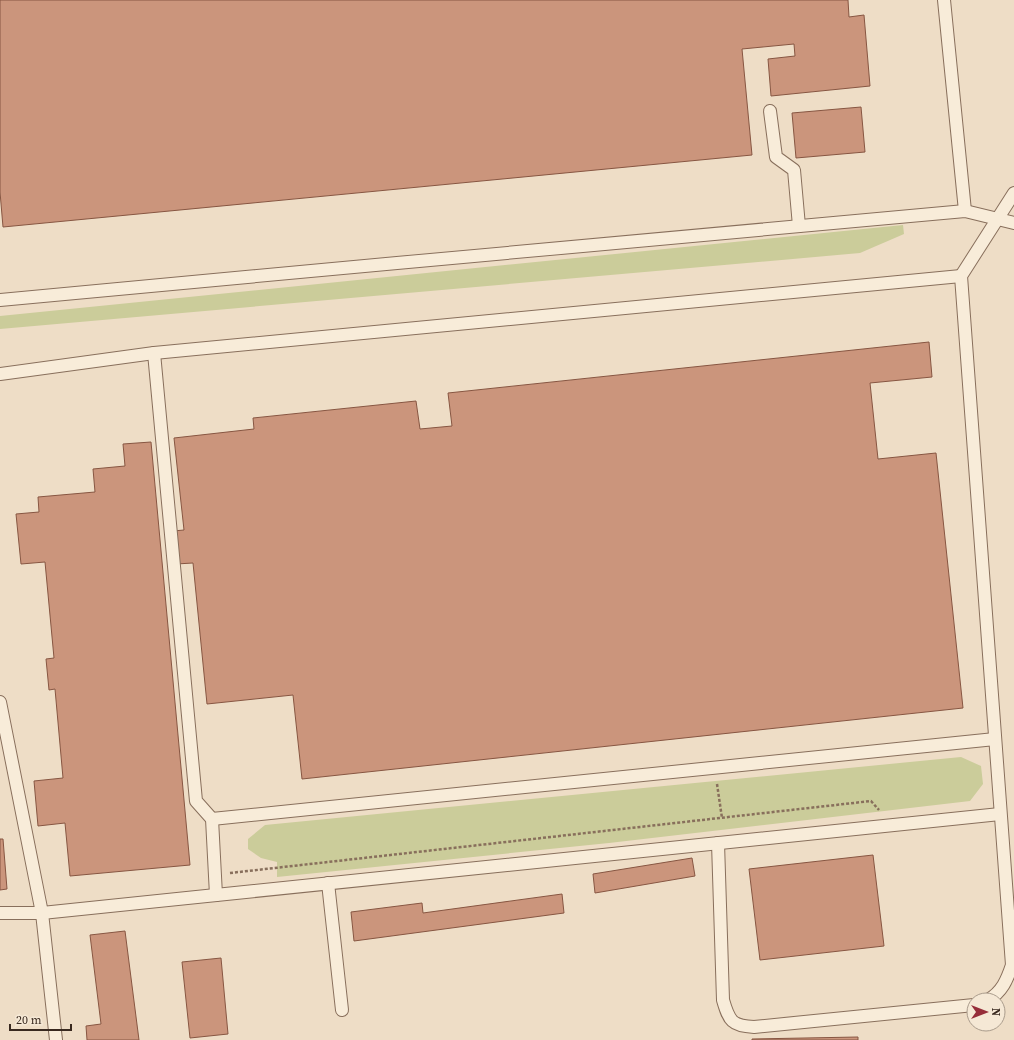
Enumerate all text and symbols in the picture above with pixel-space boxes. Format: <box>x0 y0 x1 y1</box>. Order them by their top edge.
north arrow <box>966 992 1006 1032</box>
scale bar <box>10 1006 71 1032</box>
text: N <box>988 1008 1003 1016</box>
text: 20 m <box>16 1012 42 1028</box>

